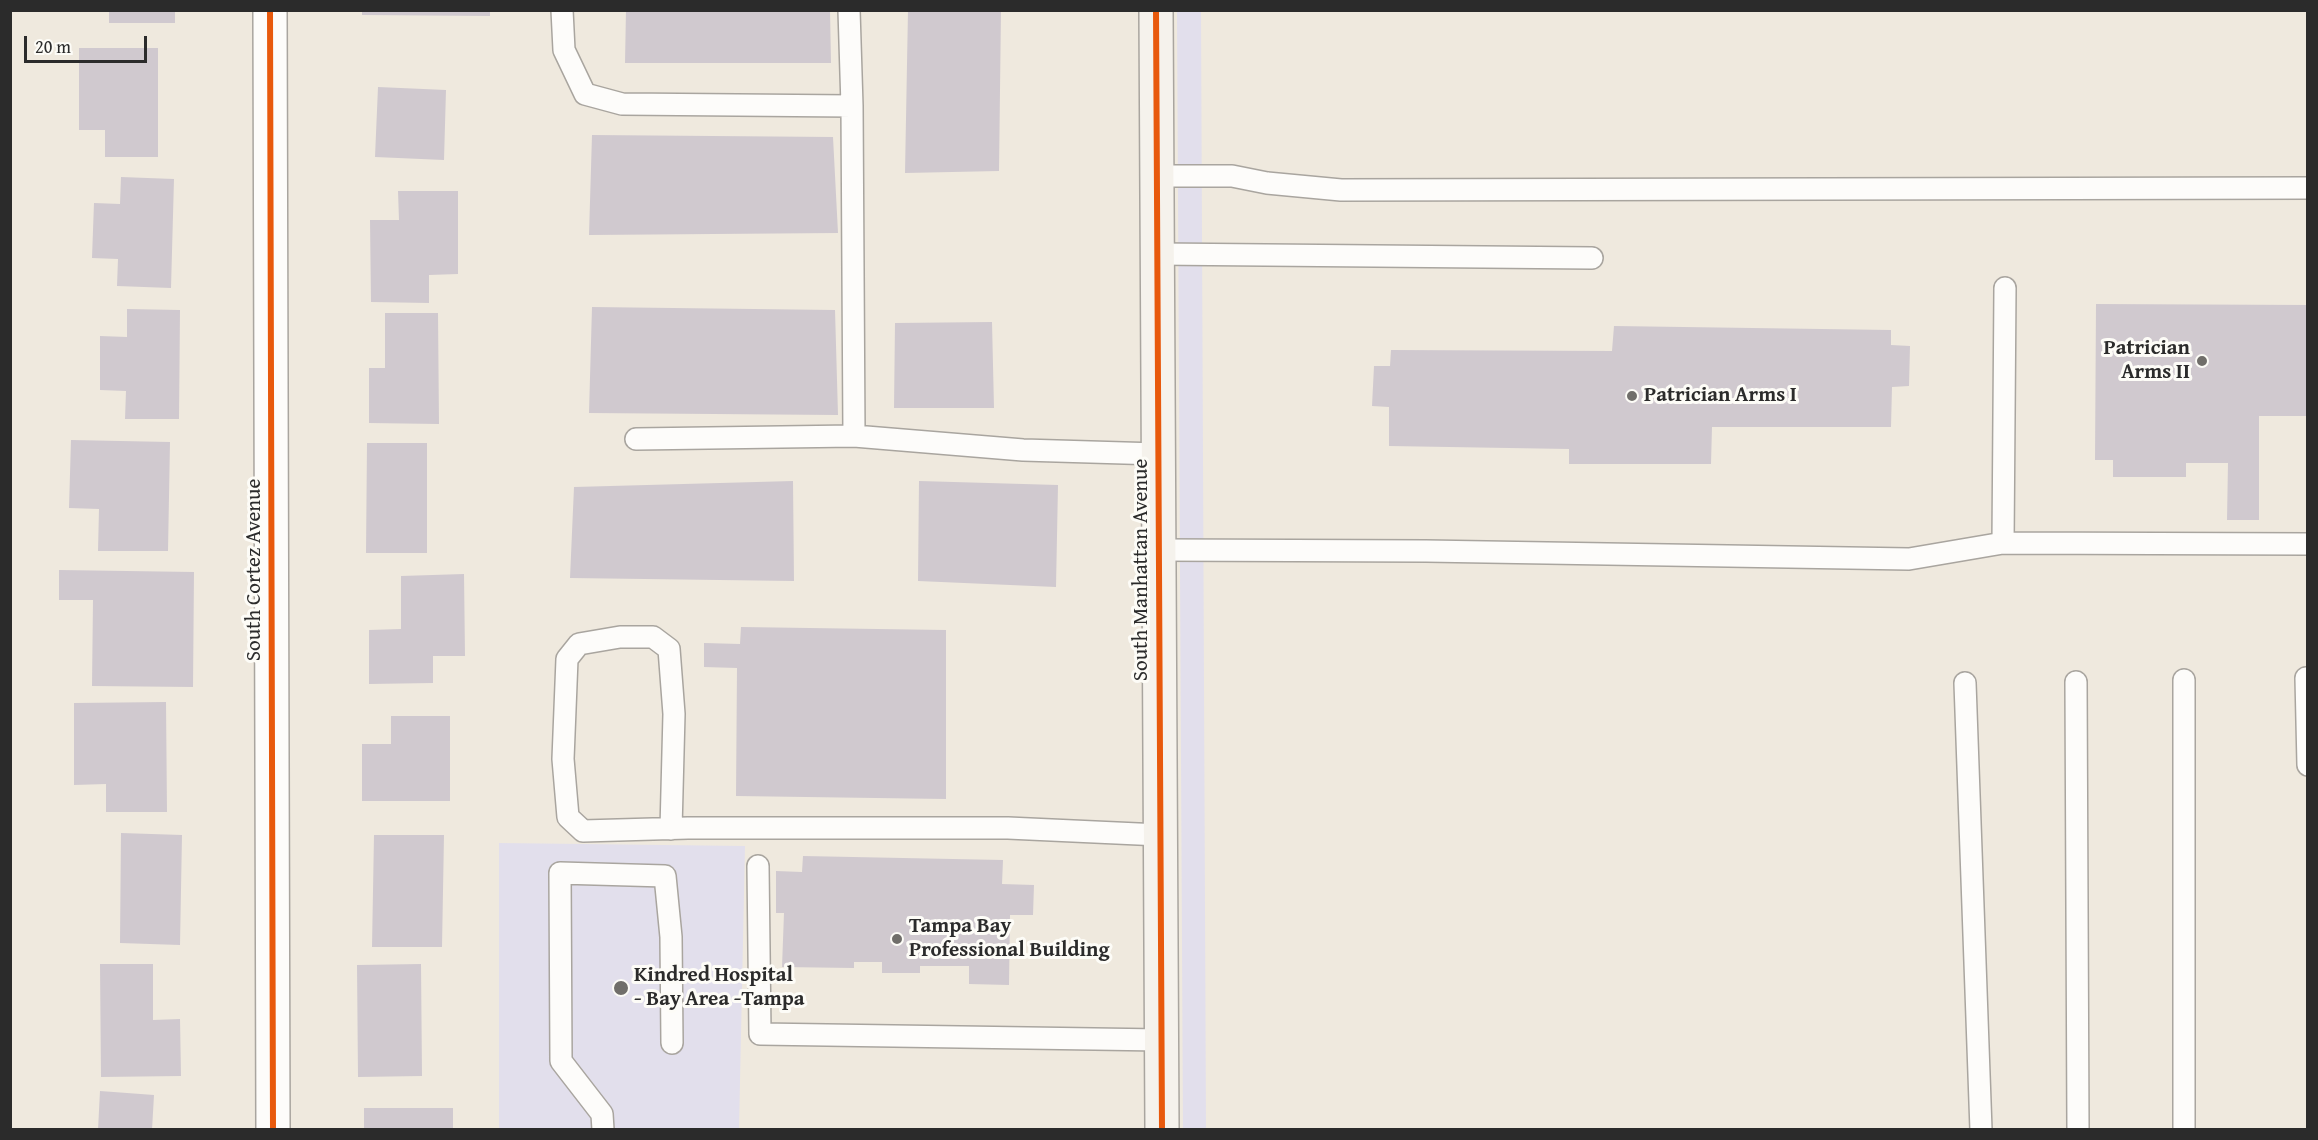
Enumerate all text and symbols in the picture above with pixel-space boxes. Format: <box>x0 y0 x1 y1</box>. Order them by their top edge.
scale bar <box>27 24 150 62</box>
text: 20 m <box>35 33 71 60</box>
place label: Patrician Arms II <box>2104 336 2190 386</box>
marker: Patrician Arms II <box>2195 354 2209 368</box>
place label: Patrician Arms I <box>1644 383 1797 409</box>
marker: Patrician Arms I <box>1625 389 1639 403</box>
street label: South Manhattan Avenue <box>1129 459 1155 681</box>
street label: South Cortez Avenue <box>242 479 268 661</box>
place label: Tampa Bay Professional Building <box>909 914 1109 964</box>
marker: Tampa Bay Professional Building <box>890 932 904 946</box>
place label: Kindred Hospital - Bay Area -Tampa <box>634 963 804 1013</box>
marker: Kindred Hospital - Bay Area -Tampa <box>612 979 630 997</box>

